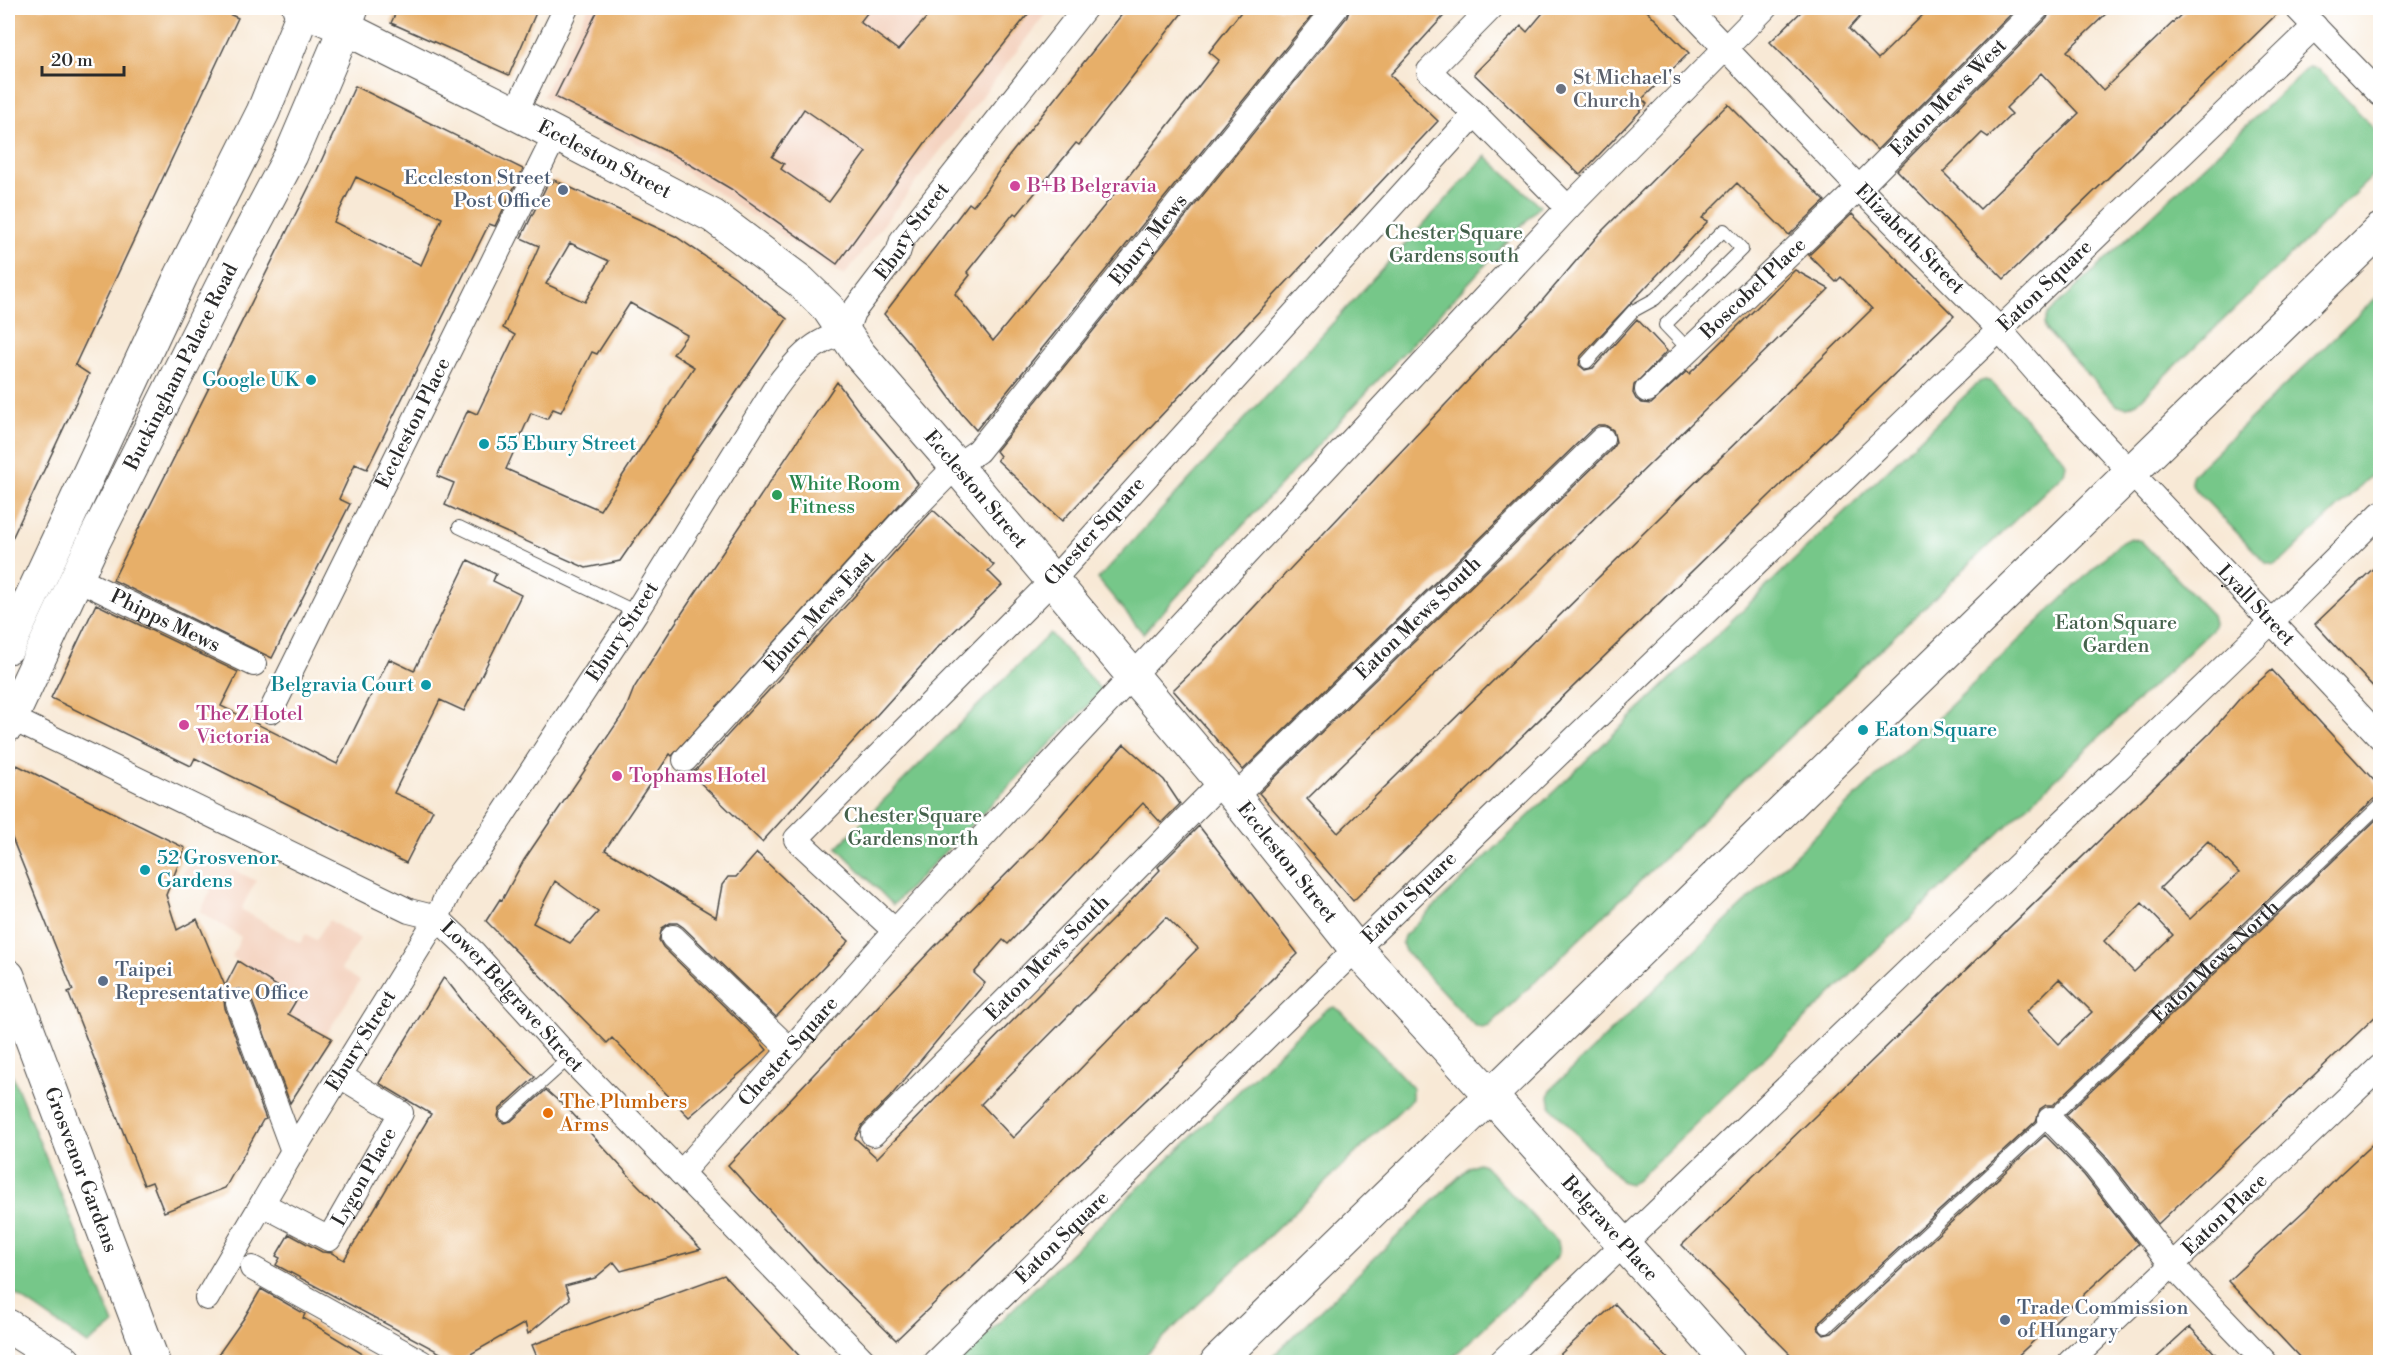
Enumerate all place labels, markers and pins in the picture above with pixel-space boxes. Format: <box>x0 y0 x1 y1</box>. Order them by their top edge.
place label: St Michael's Church <box>1573 66 1681 114</box>
marker: St Michael's Church <box>1554 82 1568 96</box>
place label: Eccleston Street Post Office <box>404 166 551 214</box>
place label: B+B Belgravia <box>1026 174 1158 199</box>
marker: B+B Belgravia <box>1008 179 1022 193</box>
marker: Eccleston Street Post Office <box>556 183 570 197</box>
place label: Google UK <box>202 368 300 393</box>
marker: Google UK <box>304 373 318 387</box>
place label: 55 Ebury Street <box>496 432 636 457</box>
marker: 55 Ebury Street <box>477 437 491 451</box>
place label: White Room Fitness <box>788 472 901 520</box>
marker: White Room Fitness <box>770 488 784 502</box>
place label: Belgravia Court <box>270 673 414 698</box>
marker: Belgravia Court <box>419 678 433 692</box>
place label: The Z Hotel Victoria <box>195 702 303 750</box>
marker: The Z Hotel Victoria <box>177 718 191 732</box>
place label: Eaton Square <box>1875 718 1997 743</box>
marker: Eaton Square <box>1856 723 1870 737</box>
place label: Tophams Hotel <box>629 764 767 789</box>
marker: Tophams Hotel <box>610 769 624 783</box>
place label: 52 Grosvenor Gardens <box>157 846 279 894</box>
marker: 52 Grosvenor Gardens <box>138 863 152 877</box>
place label: Taipei Representative Office <box>115 958 309 1006</box>
marker: Taipei Representative Office <box>96 974 110 988</box>
place label: The Plumbers Arms <box>559 1090 687 1138</box>
marker: The Plumbers Arms <box>541 1106 555 1120</box>
place label: Trade Commission of Hungary <box>2017 1296 2188 1344</box>
marker: Trade Commission of Hungary <box>1998 1313 2012 1327</box>

